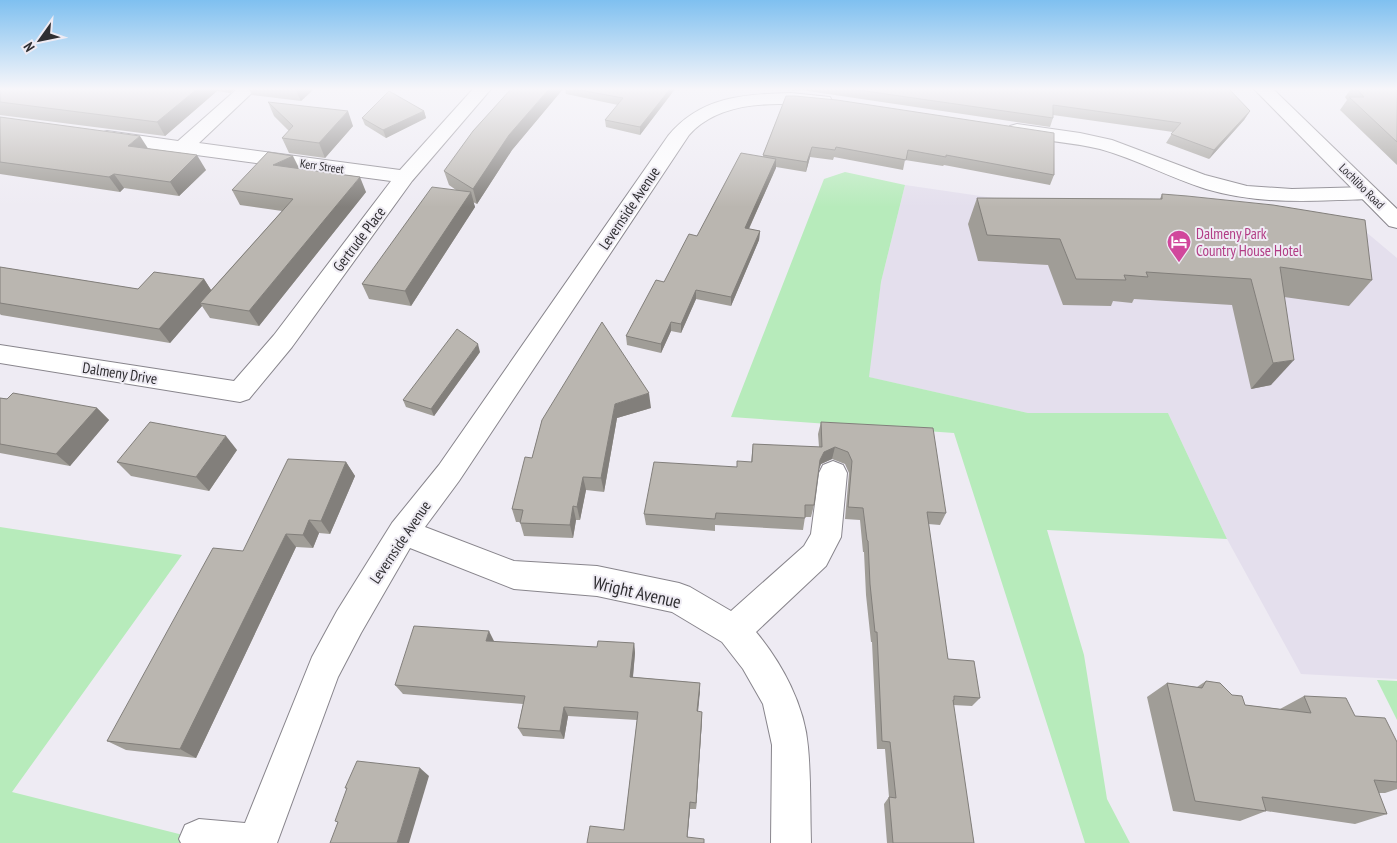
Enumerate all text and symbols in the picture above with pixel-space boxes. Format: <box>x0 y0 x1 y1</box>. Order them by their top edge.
north arrow <box>15 15 65 65</box>
text: N <box>19 39 39 55</box>
street label: Kerr Street <box>299 155 346 177</box>
street label: Lochlibo Road <box>1336 160 1388 212</box>
street label: Levernside Avenue <box>594 163 664 253</box>
street label: Gertrude Place <box>328 203 390 275</box>
place label: Dalmeny Park Country House Hotel <box>1196 224 1303 260</box>
hotel icon: Dalmeny Park Country House Hotel <box>1166 229 1192 263</box>
street label: Dalmeny Drive <box>81 358 159 388</box>
street label: Levernside Avenue <box>365 497 435 587</box>
street label: Wright Avenue <box>591 571 683 613</box>

